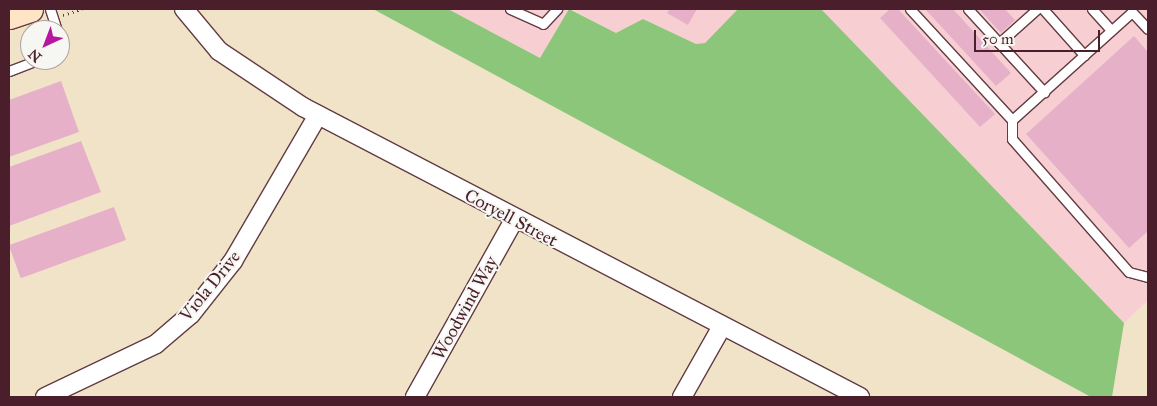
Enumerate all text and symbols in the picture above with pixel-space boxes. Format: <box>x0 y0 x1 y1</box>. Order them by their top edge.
north arrow <box>20 20 70 70</box>
scale bar <box>977 20 1103 52</box>
text: 50 m <box>982 30 1014 48</box>
text: N <box>25 45 45 66</box>
street label: Coryell Street <box>461 184 561 252</box>
street label: Viola Drive <box>175 246 245 326</box>
street label: Woodwind Way <box>428 252 502 364</box>

